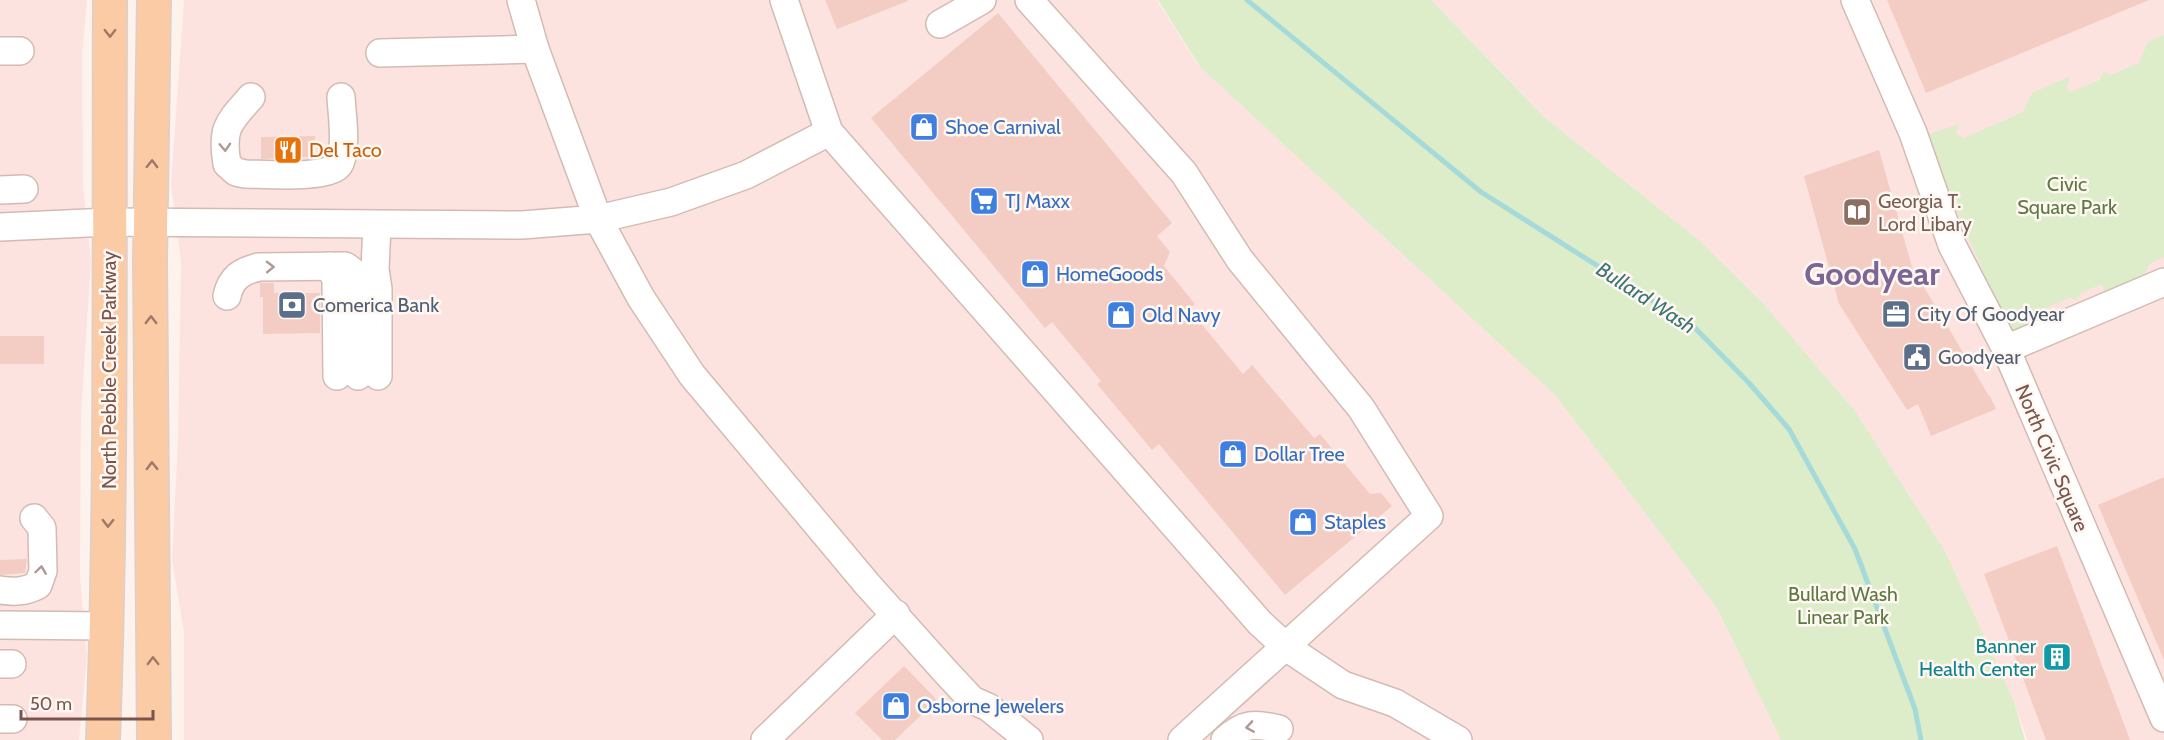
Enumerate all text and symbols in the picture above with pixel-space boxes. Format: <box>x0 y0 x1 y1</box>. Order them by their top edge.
one-way arrow <box>104 29 116 38</box>
shop icon: Shoe Carnival <box>908 111 940 143</box>
place label: Shoe Carnival <box>945 115 1061 139</box>
restaurant icon: Del Taco <box>272 134 304 166</box>
place label: Del Taco <box>309 138 382 162</box>
one-way arrow <box>219 143 232 152</box>
one-way arrow <box>146 159 158 168</box>
park label: Civic Square Park <box>2017 172 2117 219</box>
supermarket icon: TJ Maxx <box>968 185 1000 217</box>
place label: TJ Maxx <box>1005 189 1070 213</box>
place label: Georgia T. Lord Libary <box>1878 189 1972 236</box>
library icon: Georgia T. Lord Libary <box>1841 196 1873 228</box>
street label: North Pebble Creek Parkway <box>97 251 121 489</box>
district label: Goodyear <box>1804 254 1940 293</box>
water label: Bullard Wash <box>1592 256 1700 339</box>
shop icon: HomeGoods <box>1019 258 1051 290</box>
one-way arrow <box>265 261 274 273</box>
place label: HomeGoods <box>1056 262 1163 286</box>
bank icon: Comerica Bank <box>276 289 308 321</box>
place label: Comerica Bank <box>313 293 439 317</box>
office icon: City Of Goodyear <box>1880 298 1912 330</box>
shop icon: Old Navy <box>1105 299 1137 331</box>
place label: City Of Goodyear <box>1917 302 2065 326</box>
place label: Old Navy <box>1142 303 1221 327</box>
one-way arrow <box>144 316 157 325</box>
public building icon: Goodyear <box>1901 341 1933 373</box>
place label: Goodyear <box>1938 345 2021 369</box>
street label: North Civic Square <box>2010 381 2094 535</box>
shop icon: Dollar Tree <box>1217 438 1249 470</box>
place label: Dollar Tree <box>1254 442 1345 466</box>
one-way arrow <box>145 461 158 470</box>
shop icon: Staples <box>1287 506 1319 538</box>
place label: Staples <box>1324 510 1386 534</box>
one-way arrow <box>102 519 114 528</box>
one-way arrow <box>35 565 47 575</box>
park label: Bullard Wash Linear Park <box>1788 582 1898 629</box>
place label: Banner Health Center <box>1919 634 2037 681</box>
building icon: Banner Health Center <box>2041 641 2073 673</box>
one-way arrow <box>147 656 160 665</box>
scale bar <box>21 683 153 721</box>
shop icon: Osborne Jewelers <box>880 690 912 722</box>
text: 50 m <box>30 693 72 715</box>
place label: Osborne Jewelers <box>917 694 1064 718</box>
one-way arrow <box>1245 720 1255 732</box>

